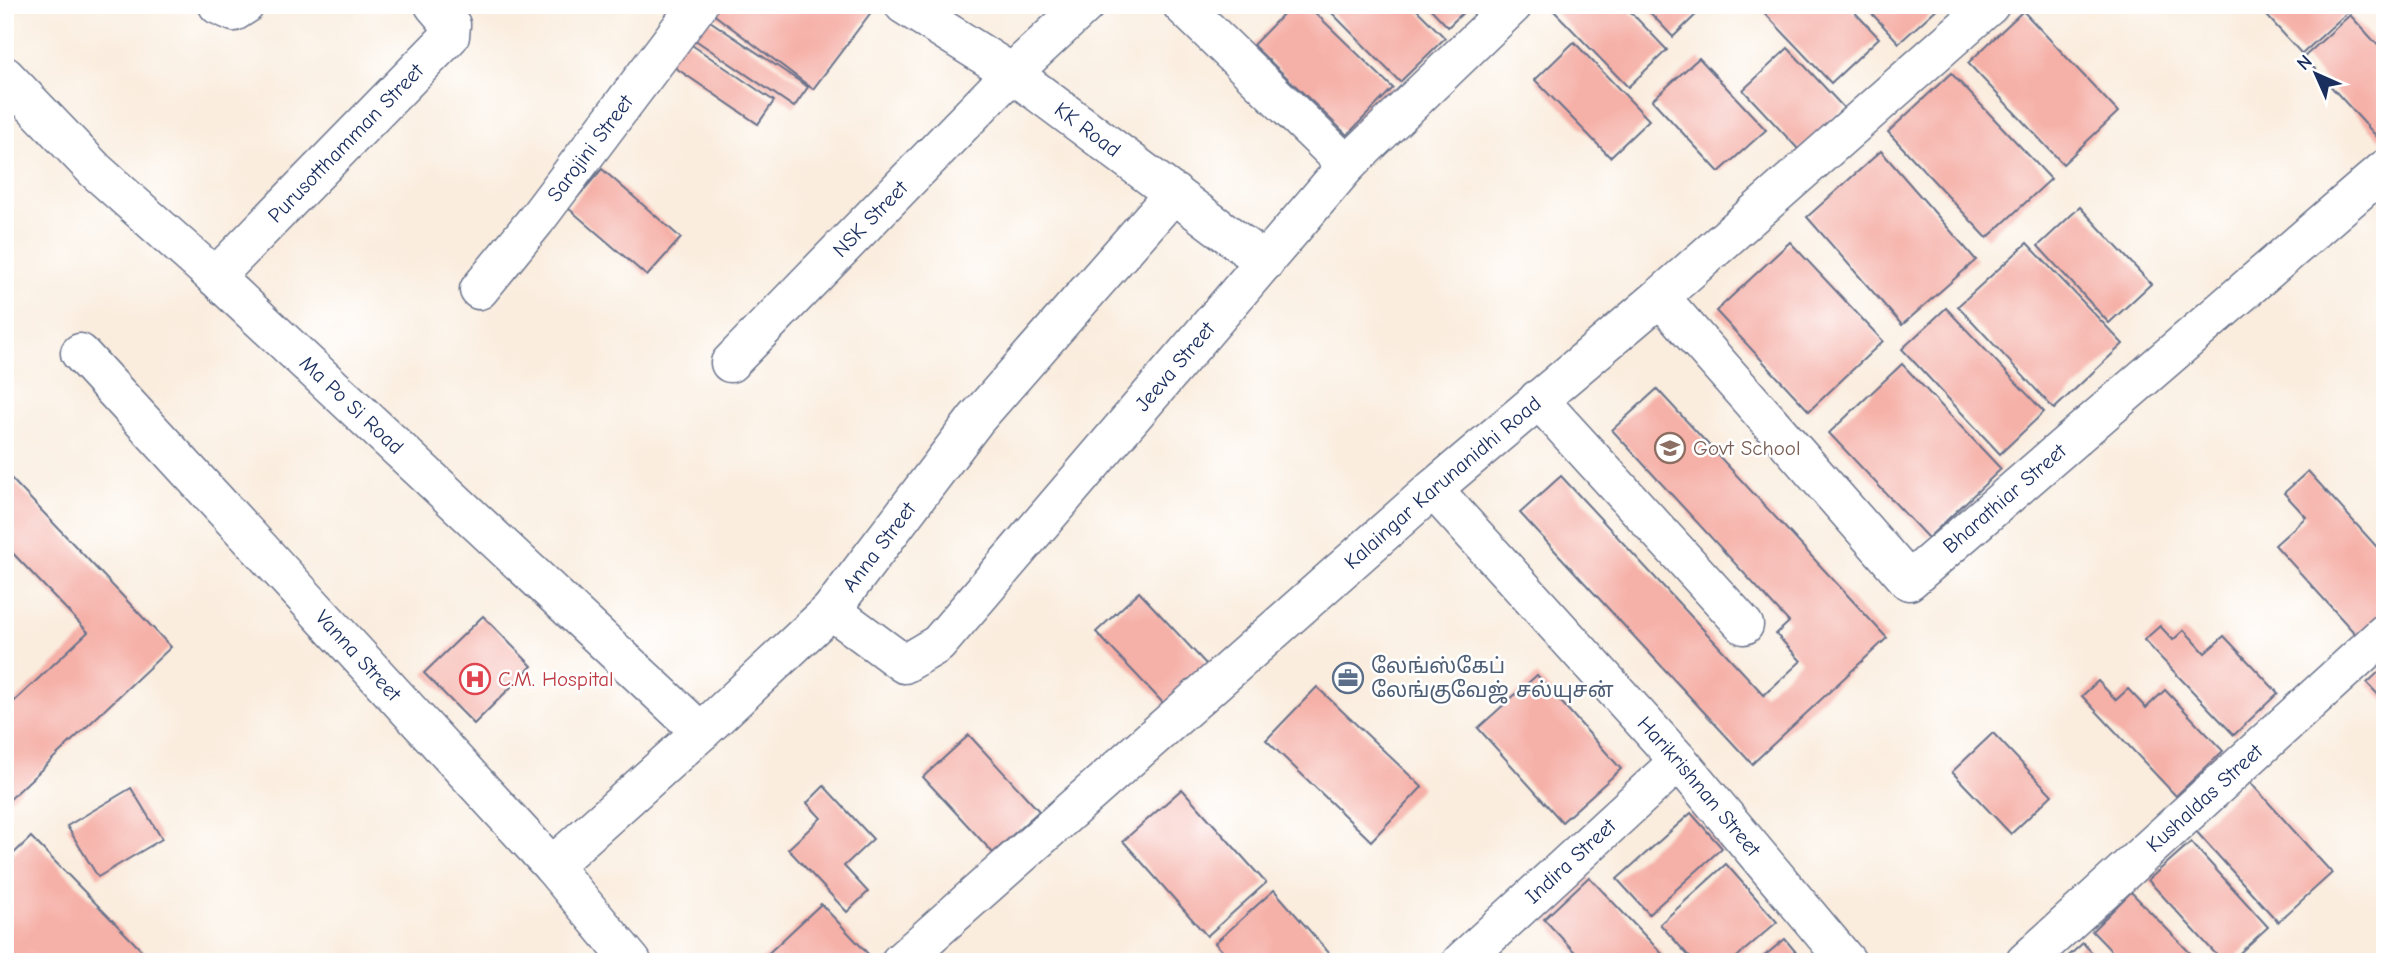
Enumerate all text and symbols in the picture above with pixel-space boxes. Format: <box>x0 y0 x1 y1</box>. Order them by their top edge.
north arrow <box>2282 38 2352 108</box>
text: N <box>2293 51 2317 75</box>
street label: Purusotthamman Street <box>263 58 429 227</box>
street label: Sarojini Street <box>542 90 638 206</box>
street label: KK Road <box>1050 97 1125 162</box>
street label: NSK Street <box>828 175 913 262</box>
street label: Jeeva Street <box>1130 316 1220 416</box>
street label: Ma Po Si Road <box>295 351 408 459</box>
street label: Kalaingar Karunanidhi Road <box>1339 391 1546 574</box>
school or university icon: Govt School <box>1653 431 1687 465</box>
place label: Govt School <box>1693 436 1801 460</box>
street label: Bharathiar Street <box>1938 438 2072 558</box>
street label: Anna Street <box>837 497 921 596</box>
street label: Vanna Street <box>311 605 407 706</box>
place label: லேங்ஸ்கேப் லேங்குவேஜ் சல்யுசன் <box>1371 654 1614 704</box>
office icon: லேங்ஸ்கேப் லேங்குவேஜ் சல்யுசன் <box>1331 661 1365 695</box>
hospital icon: C.M. Hospital <box>458 662 492 696</box>
place label: C.M. Hospital <box>498 667 614 691</box>
street label: Harikrishnan Street <box>1633 712 1766 862</box>
street label: Kushaldas Street <box>2142 739 2268 857</box>
street label: Indira Street <box>1520 813 1621 909</box>

